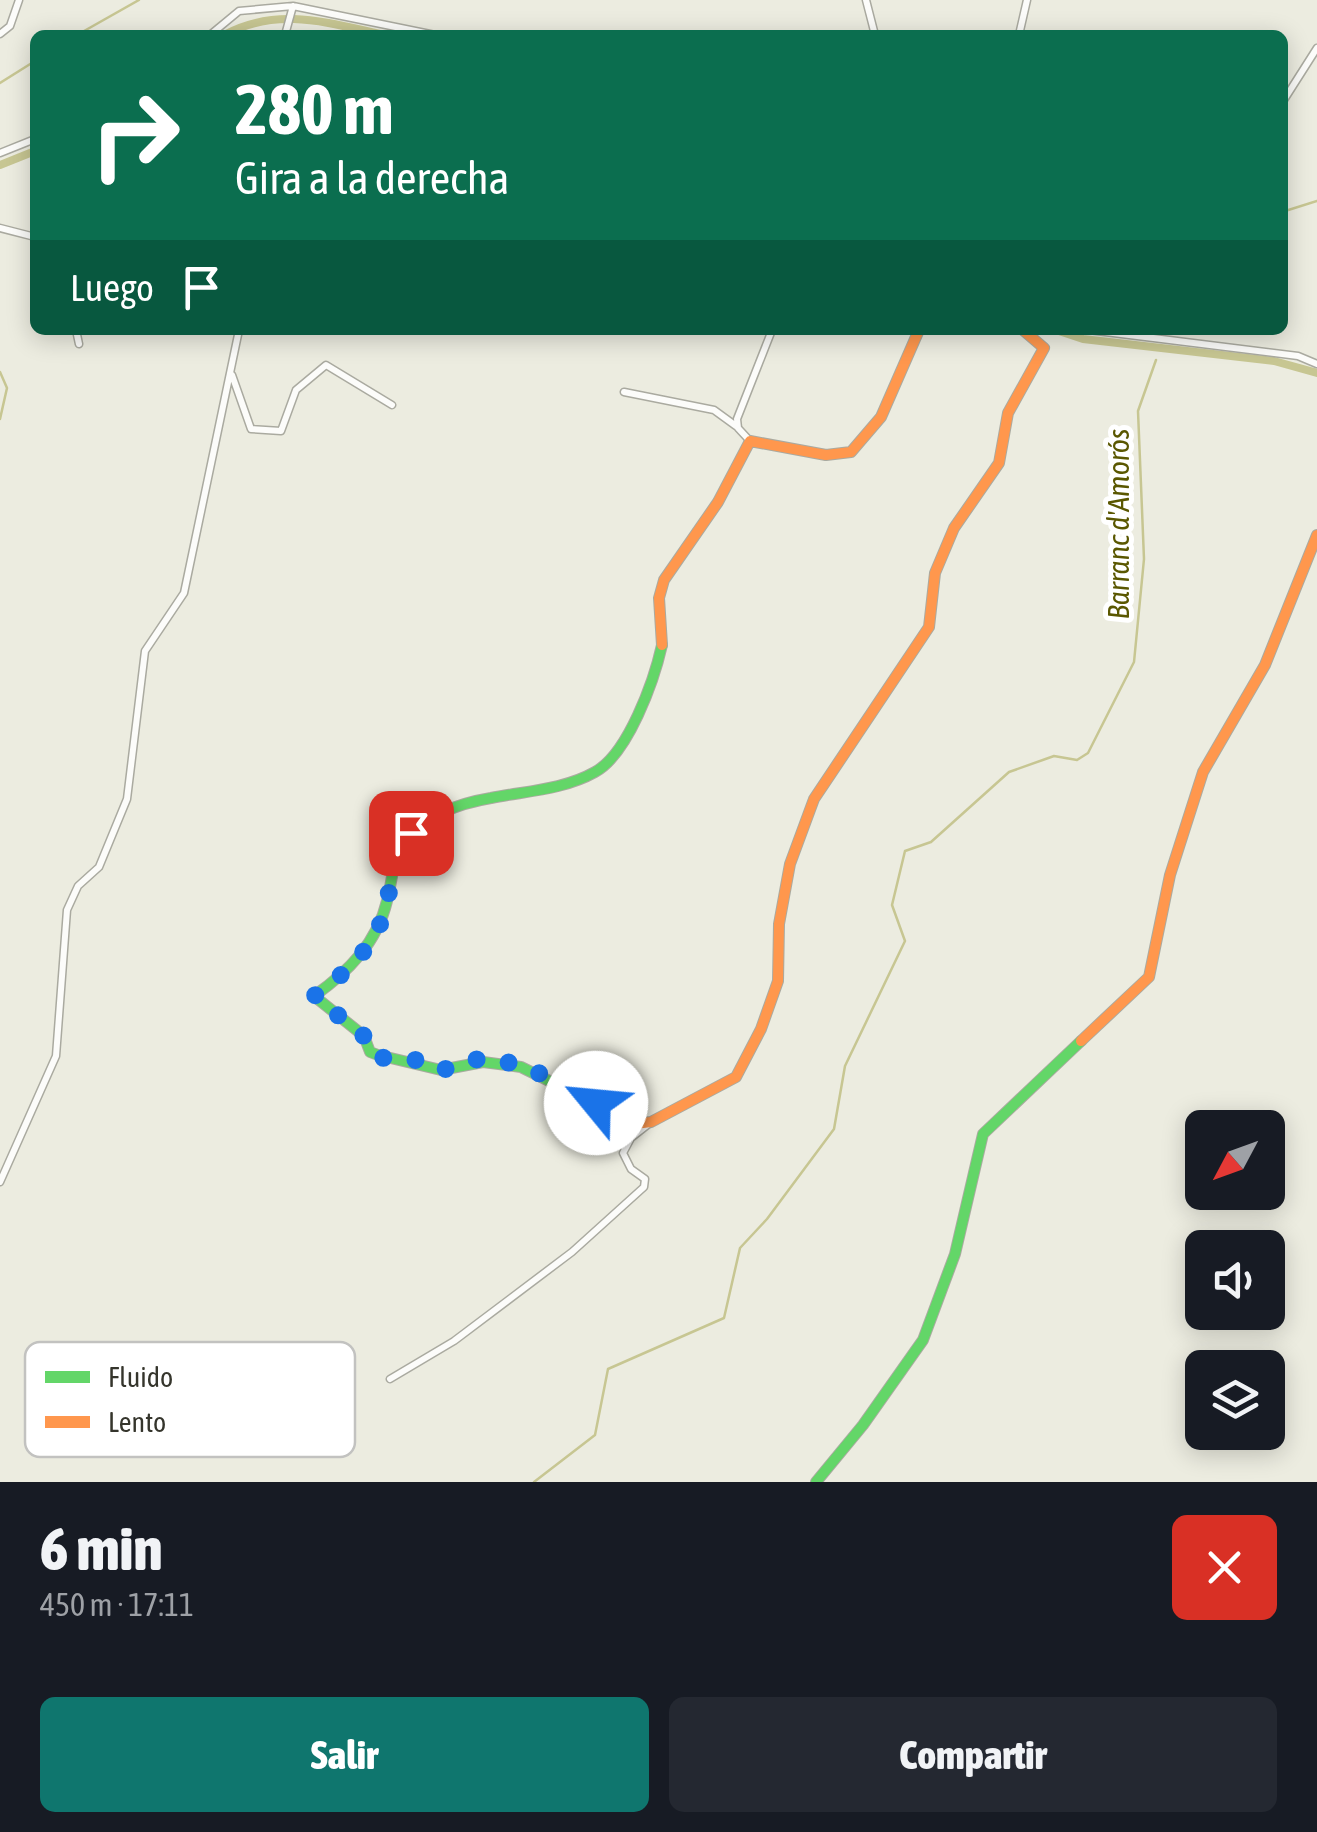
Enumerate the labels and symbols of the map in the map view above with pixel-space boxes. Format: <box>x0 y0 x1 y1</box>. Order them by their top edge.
water label: Barranc d'Amorós <box>1101 429 1135 619</box>
pin <box>369 791 454 876</box>
position arrow <box>544 1051 648 1155</box>
north arrow <box>1185 1110 1285 1210</box>
legend <box>25 1342 355 1457</box>
text: Fluido <box>108 1361 173 1393</box>
text: Lento <box>108 1406 166 1438</box>

